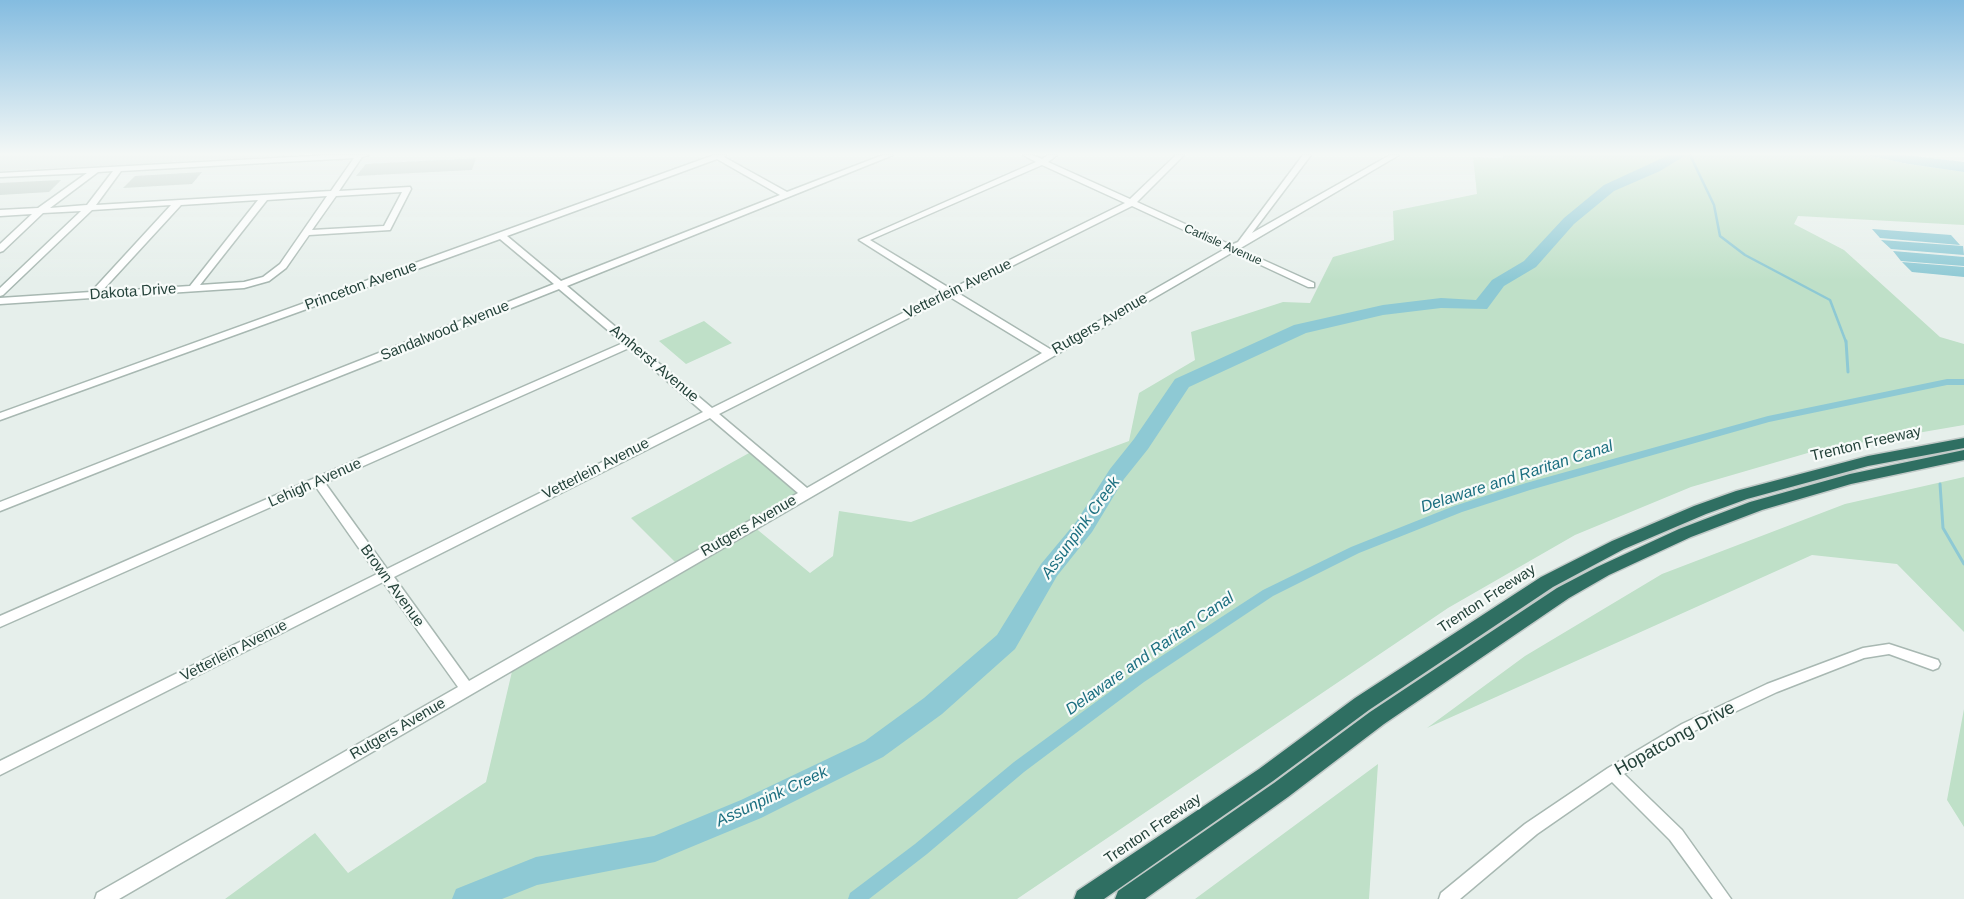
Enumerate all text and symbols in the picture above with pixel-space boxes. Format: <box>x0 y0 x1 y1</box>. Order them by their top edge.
street label: Carlisle Avenue <box>1182 221 1264 269</box>
street label: Vetterlein Avenue <box>901 255 1015 323</box>
street label: Princeton Avenue <box>302 257 420 315</box>
street label: Dakota Drive <box>89 280 177 304</box>
street label: Rutgers Avenue <box>1049 289 1151 359</box>
street label: Sandalwood Avenue <box>378 297 512 365</box>
street label: Amherst Avenue <box>606 322 702 406</box>
street label: Trenton Freeway <box>1809 423 1923 465</box>
street label: Vetterlein Avenue <box>540 434 652 504</box>
water label: Delaware and Raritan Canal <box>1418 437 1616 517</box>
street label: Lehigh Avenue <box>266 454 364 512</box>
water label: Assunpink Creek <box>1038 473 1124 583</box>
street label: Rutgers Avenue <box>698 491 800 561</box>
street label: Brown Avenue <box>356 541 428 631</box>
street label: Trenton Freeway <box>1435 561 1539 637</box>
water label: Delaware and Raritan Canal <box>1062 588 1238 720</box>
street label: Vetterlein Avenue <box>178 616 290 686</box>
street label: Rutgers Avenue <box>347 694 449 764</box>
street label: Hopatcong Drive <box>1611 697 1739 781</box>
water label: Assunpink Creek <box>713 763 831 831</box>
street label: Trenton Freeway <box>1101 790 1205 868</box>

